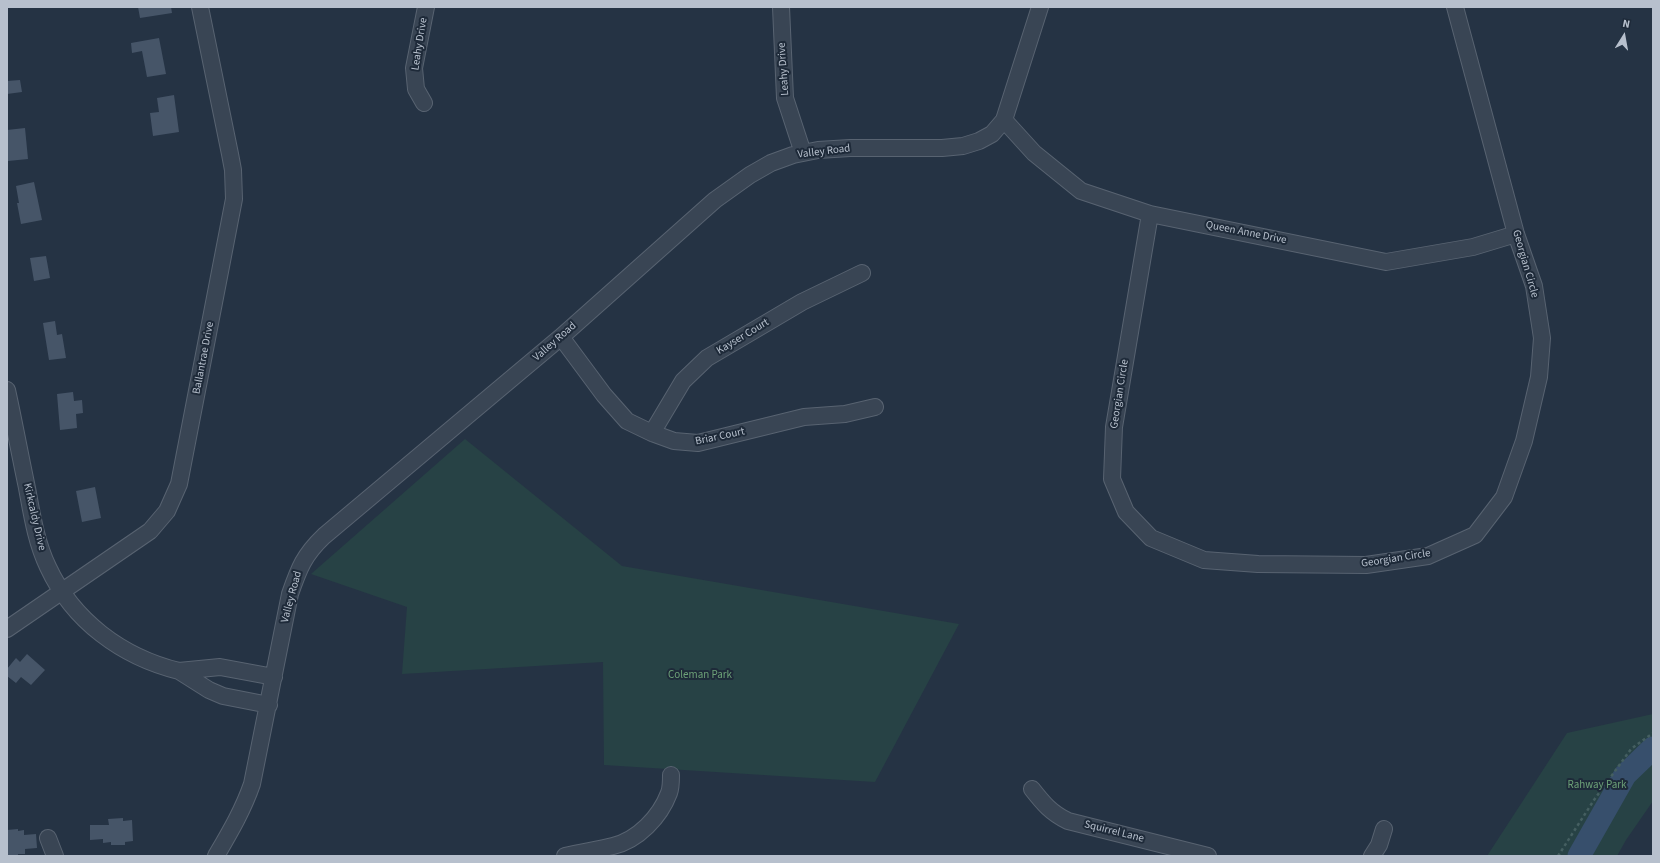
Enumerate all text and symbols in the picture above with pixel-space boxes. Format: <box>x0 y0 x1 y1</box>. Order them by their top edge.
north arrow <box>1604 16 1644 56</box>
text: N <box>1621 16 1631 32</box>
street label: Leahy Drive <box>409 17 431 71</box>
street label: Leahy Drive <box>776 42 792 96</box>
street label: Valley Road <box>797 142 851 162</box>
street label: Queen Anne Drive <box>1205 219 1287 247</box>
street label: Georgian Circle <box>1509 229 1541 299</box>
street label: Kayser Court <box>714 316 772 358</box>
street label: Valley Road <box>531 320 579 364</box>
street label: Ballantrae Drive <box>191 321 217 395</box>
street label: Georgian Circle <box>1108 358 1132 430</box>
street label: Briar Court <box>694 425 746 449</box>
street label: Kirkcaldy Drive <box>20 482 48 552</box>
street label: Georgian Circle <box>1360 547 1432 571</box>
street label: Valley Road <box>279 570 305 624</box>
park label: Coleman Park <box>668 669 732 683</box>
park label: Rahway Park <box>1568 779 1626 793</box>
street label: Squirrel Lane <box>1083 818 1145 846</box>

